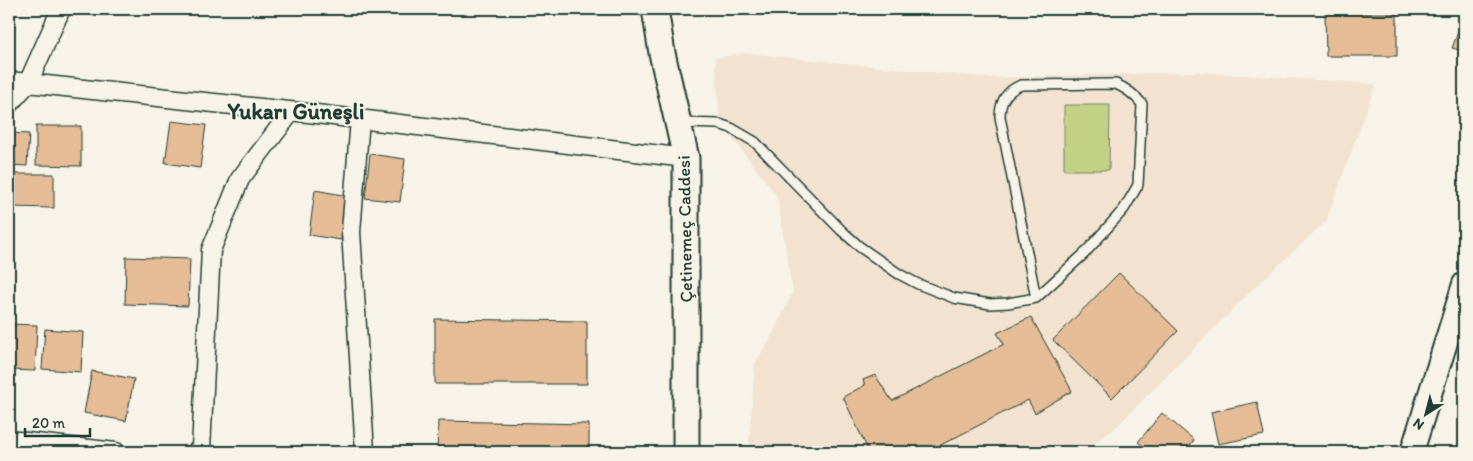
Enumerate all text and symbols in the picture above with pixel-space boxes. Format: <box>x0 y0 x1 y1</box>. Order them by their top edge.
district label: Yukarı Güneşli <box>227 98 364 125</box>
street label: Çetinemeç Caddesi <box>673 155 697 303</box>
north arrow <box>1400 388 1450 438</box>
scale bar <box>25 406 90 438</box>
text: 20 m <box>32 414 66 432</box>
text: N <box>1410 414 1427 434</box>

